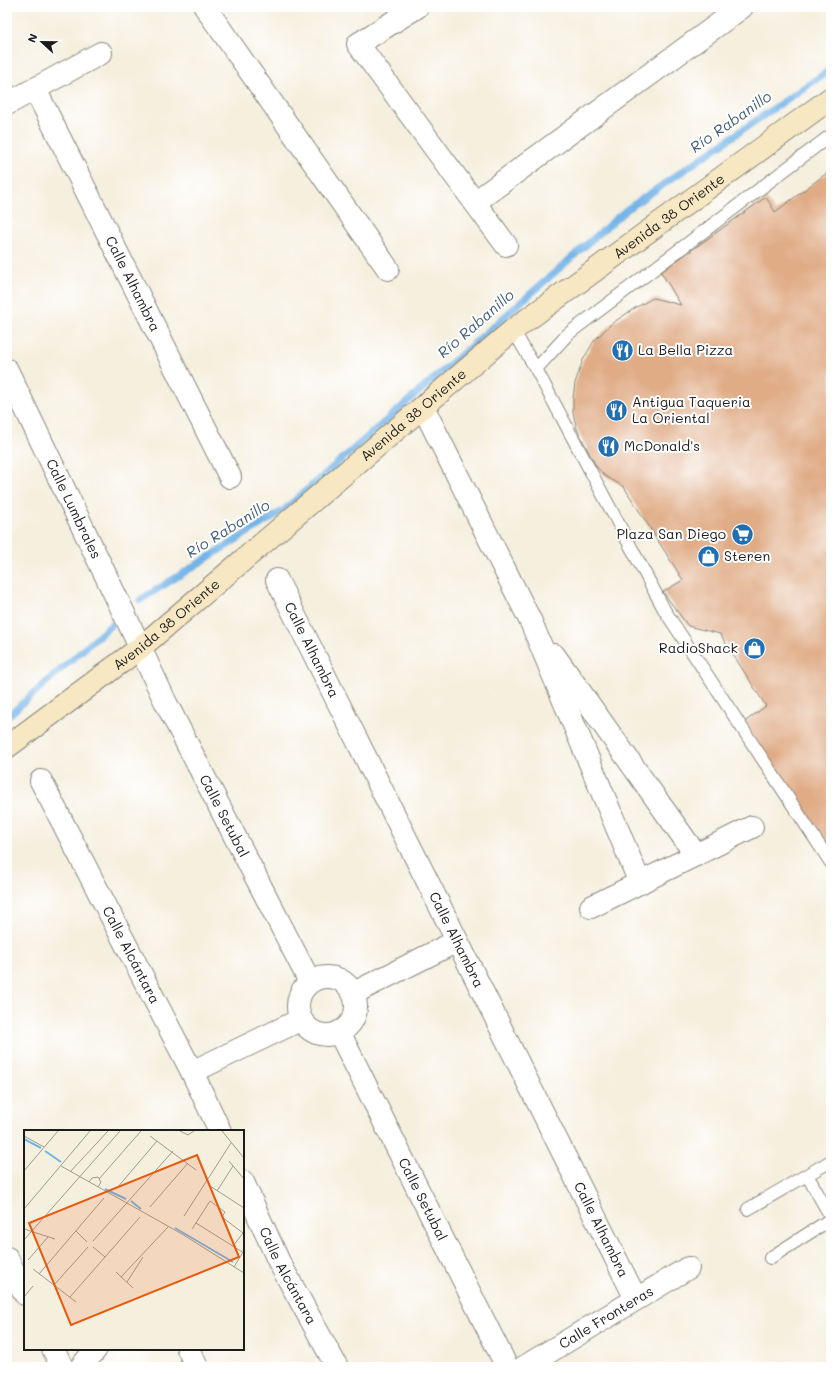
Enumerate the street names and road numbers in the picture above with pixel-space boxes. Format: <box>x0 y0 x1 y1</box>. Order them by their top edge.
street label: Avenida 38 Oriente <box>609 169 728 263</box>
street label: Calle Alhambra <box>101 233 165 335</box>
street label: Avenida 38 Oriente <box>356 364 470 465</box>
street label: Calle Lumbrales <box>42 455 106 562</box>
street label: Avenida 38 Oriente <box>109 574 223 674</box>
street label: Calle Alhambra <box>280 599 344 701</box>
street label: Calle Setubal <box>196 771 254 860</box>
street label: Calle Alhambra <box>425 888 489 990</box>
street label: Calle Alcántara <box>99 903 165 1007</box>
street label: Calle Setubal <box>394 1154 452 1244</box>
street label: Calle Alhambra <box>570 1178 634 1280</box>
street label: Calle Alcántara <box>255 1224 322 1328</box>
street label: Calle Fronteras <box>555 1281 657 1353</box>

